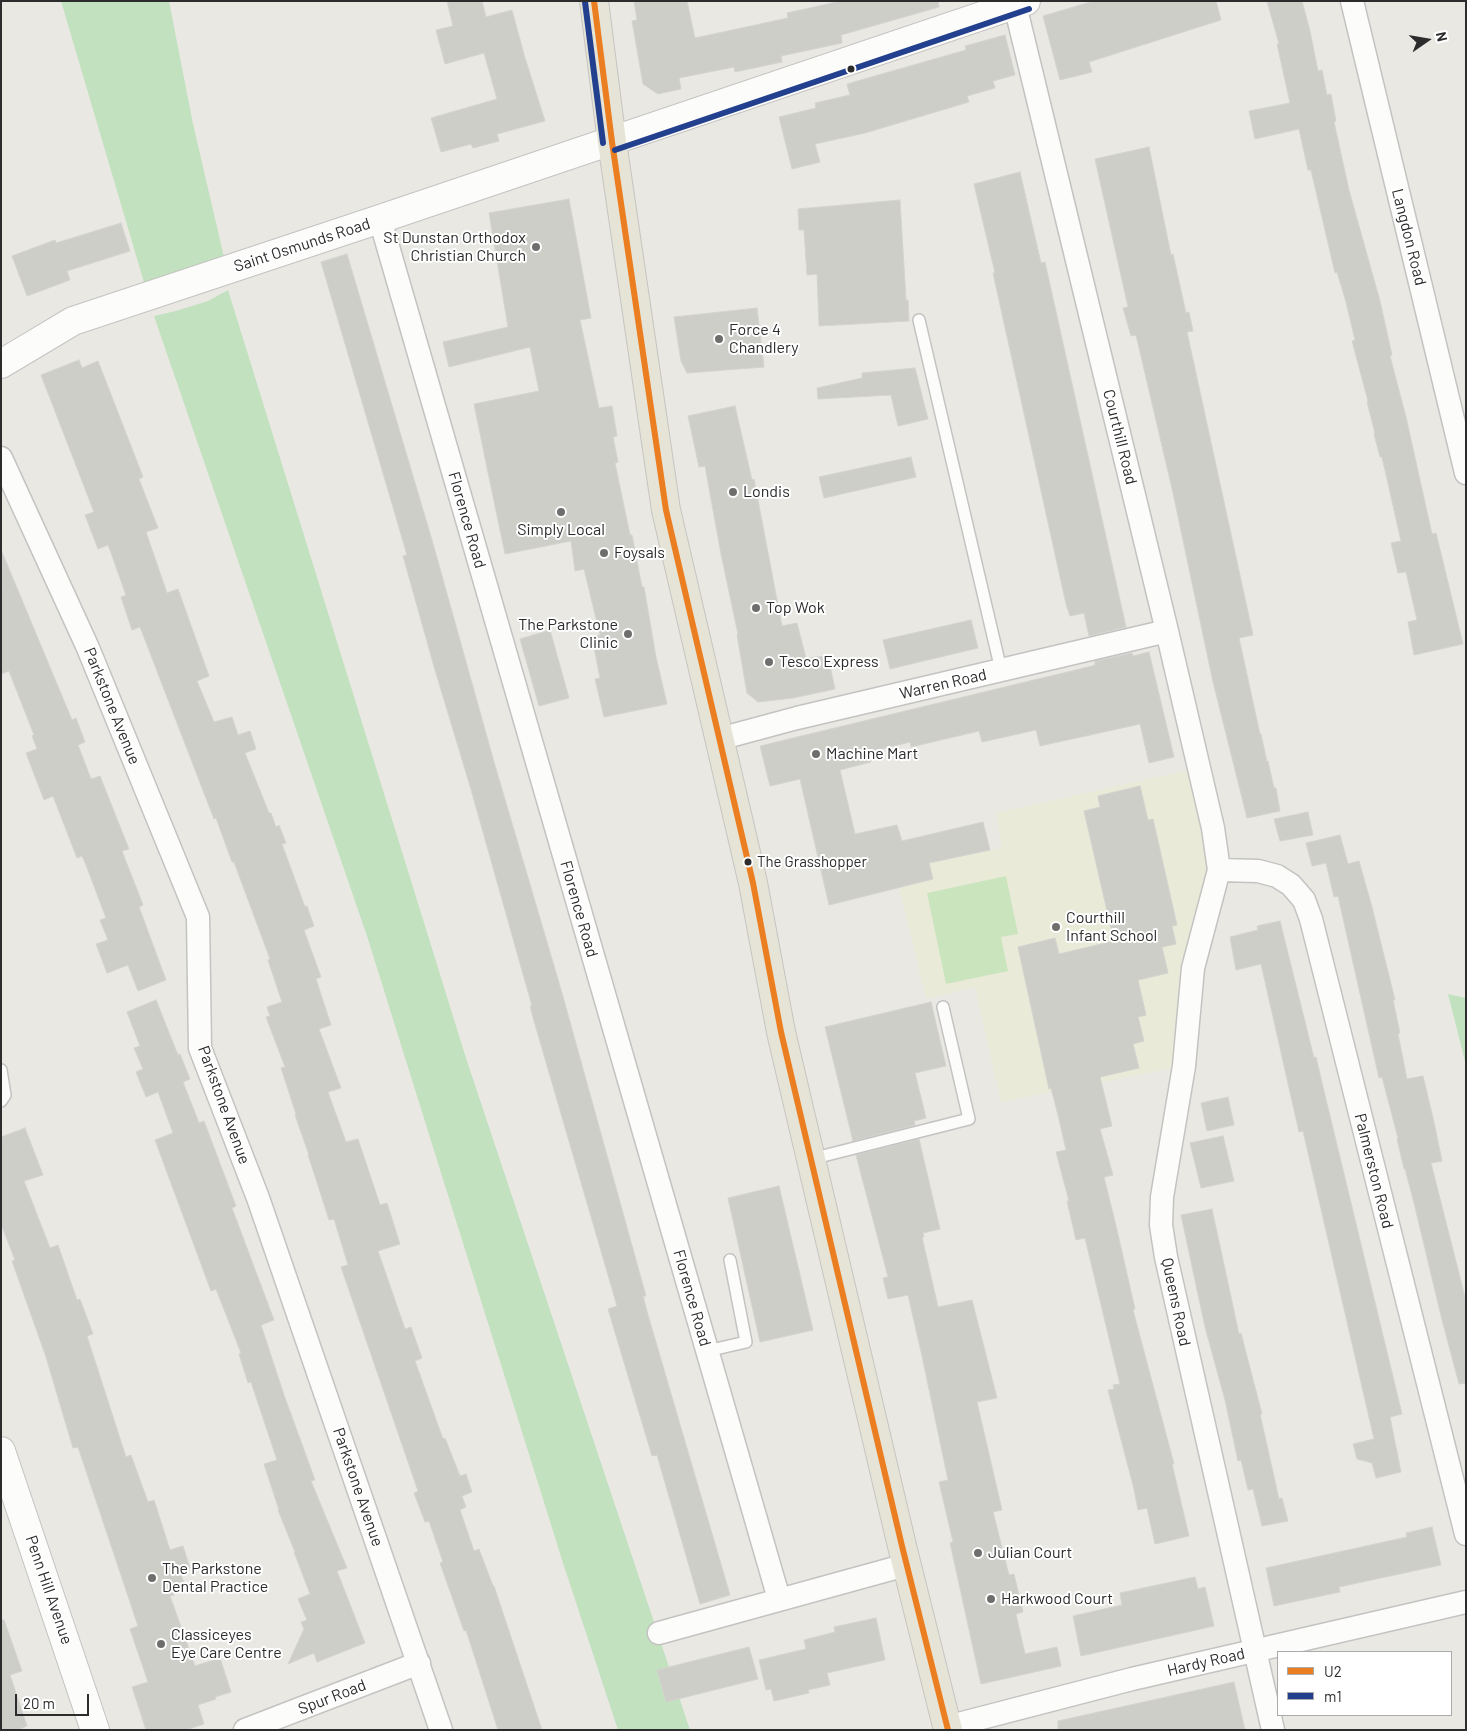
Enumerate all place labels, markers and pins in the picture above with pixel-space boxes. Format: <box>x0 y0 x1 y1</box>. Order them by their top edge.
unlabelled marker <box>846 64 856 74</box>
place label: St Dunstan Orthodox Christian Church <box>383 228 526 266</box>
marker: St Dunstan Orthodox Christian Church <box>530 241 542 253</box>
place label: Force 4 Chandlery <box>729 320 799 358</box>
marker: Force 4 Chandlery <box>713 333 725 345</box>
place label: Londis <box>743 482 790 502</box>
marker: Londis <box>727 486 739 498</box>
marker: Simply Local <box>555 506 567 518</box>
place label: Simply Local <box>517 520 605 540</box>
place label: Foysals <box>614 543 665 563</box>
marker: Foysals <box>598 547 610 559</box>
place label: Top Wok <box>766 598 825 618</box>
marker: Top Wok <box>750 602 762 614</box>
place label: The Parkstone Clinic <box>518 615 618 653</box>
marker: The Parkstone Clinic <box>622 628 634 640</box>
place label: Tesco Express <box>779 652 879 672</box>
marker: Tesco Express <box>763 656 775 668</box>
place label: Machine Mart <box>826 744 918 764</box>
marker: Machine Mart <box>810 748 822 760</box>
place label: The Grasshopper <box>757 853 867 871</box>
marker: The Grasshopper <box>743 857 753 867</box>
place label: Courthill Infant School <box>1066 908 1157 946</box>
marker: Courthill Infant School <box>1050 921 1062 933</box>
place label: Julian Court <box>988 1543 1072 1563</box>
marker: Julian Court <box>972 1547 984 1559</box>
place label: The Parkstone Dental Practice <box>162 1559 268 1597</box>
marker: The Parkstone Dental Practice <box>146 1572 158 1584</box>
place label: Harkwood Court <box>1001 1589 1113 1609</box>
marker: Harkwood Court <box>985 1593 997 1605</box>
place label: Classiceyes Eye Care Centre <box>171 1625 282 1663</box>
marker: Classiceyes Eye Care Centre <box>155 1638 167 1650</box>

